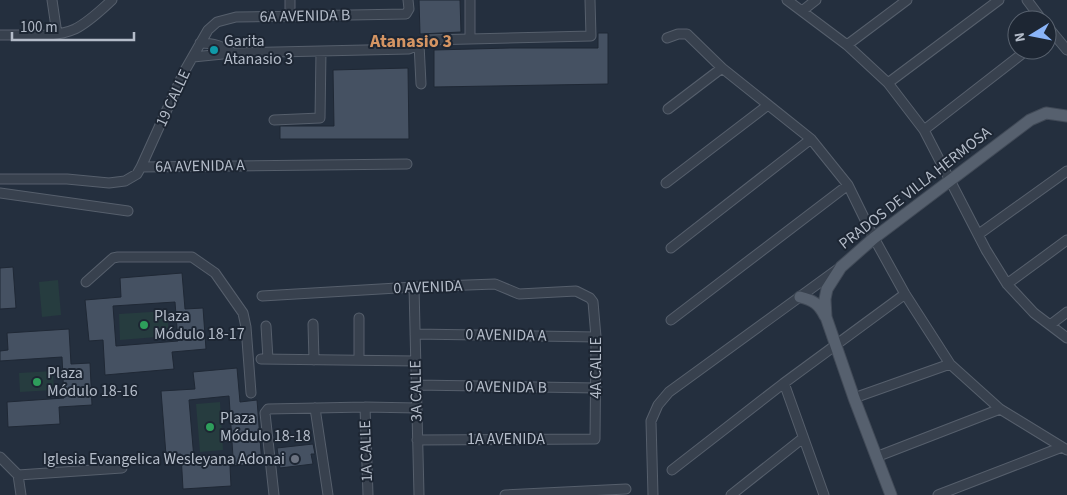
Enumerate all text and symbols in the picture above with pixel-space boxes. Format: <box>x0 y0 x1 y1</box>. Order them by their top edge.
street label: 6A AVENIDA B <box>260 4 350 28</box>
scale bar <box>12 10 135 42</box>
north arrow <box>1007 10 1057 60</box>
text: 100 m <box>20 17 58 38</box>
district label: Atanasio 3 <box>369 29 452 54</box>
place label: Garita Atanasio 3 <box>224 30 293 70</box>
text: N <box>1010 31 1031 43</box>
marker: Garita Atanasio 3 <box>208 44 220 56</box>
street label: 19 CALLE <box>150 66 196 130</box>
street label: PRADOS DE VILLA HERMOSA <box>834 121 996 254</box>
street label: 6A AVENIDA A <box>155 154 245 178</box>
street label: 0 AVENIDA <box>393 275 463 299</box>
place label: Plaza Módulo 18-17 <box>154 305 245 345</box>
marker: Plaza Módulo 18-17 <box>138 319 150 331</box>
street label: 0 AVENIDA A <box>465 323 547 347</box>
street label: 4A CALLE <box>585 337 607 399</box>
street label: 3A CALLE <box>404 360 428 422</box>
place label: Plaza Módulo 18-16 <box>47 362 138 402</box>
street label: 0 AVENIDA B <box>465 375 547 399</box>
marker: Plaza Módulo 18-16 <box>31 376 43 388</box>
place label: Plaza Módulo 18-18 <box>220 407 311 447</box>
street label: 1A CALLE <box>354 420 378 482</box>
marker: Plaza Módulo 18-18 <box>204 421 216 433</box>
street label: 1A AVENIDA <box>467 428 545 450</box>
place label: Iglesia Evangelica Wesleyana Adonai <box>43 448 285 470</box>
marker: Iglesia Evangelica Wesleyana Adonai <box>289 453 301 465</box>

